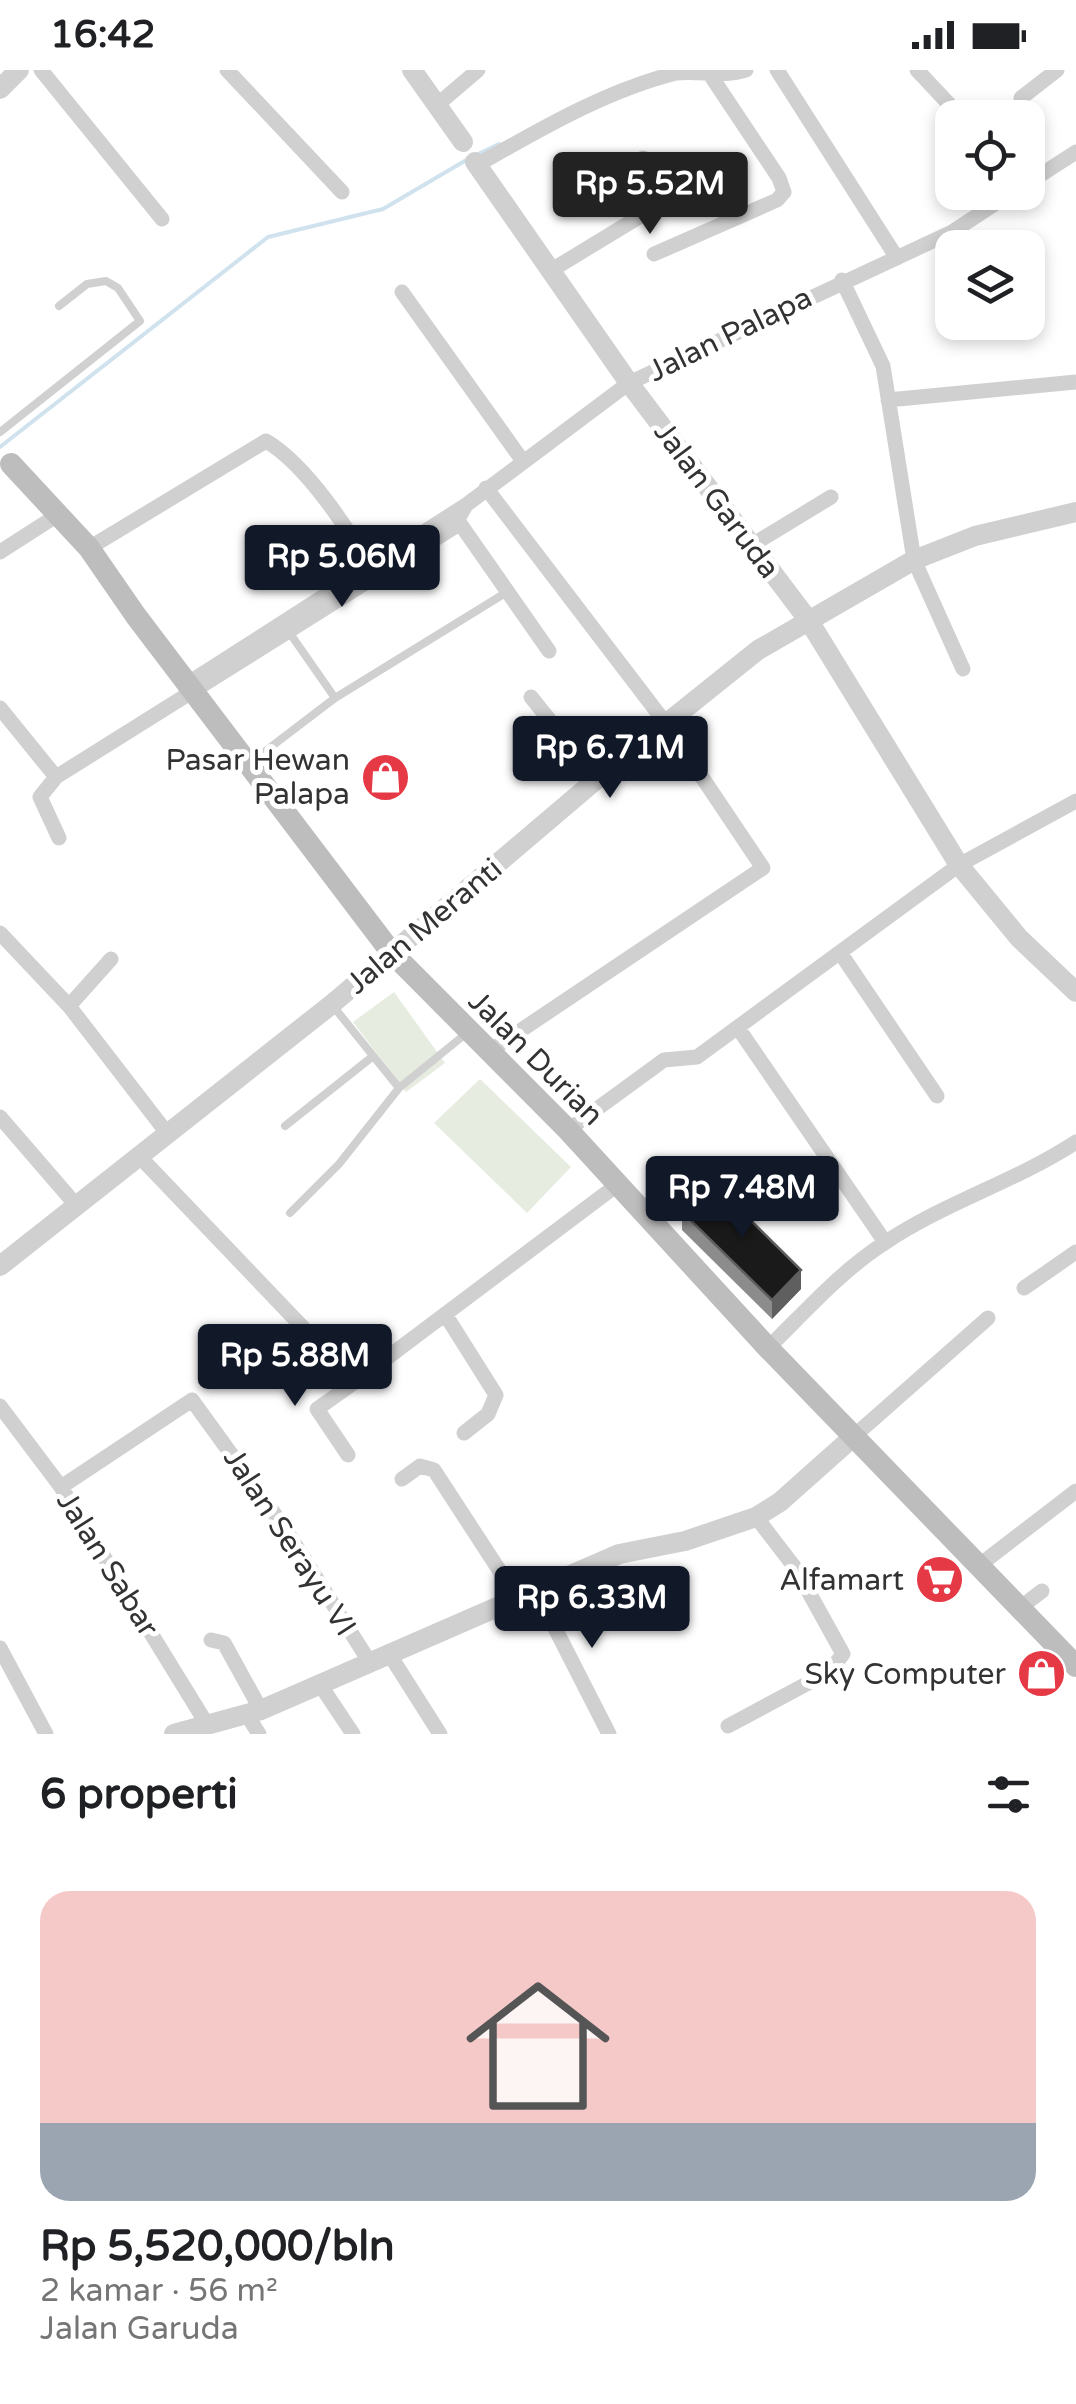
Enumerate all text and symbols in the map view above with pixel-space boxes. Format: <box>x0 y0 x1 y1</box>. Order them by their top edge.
text: 16:42 <box>50 12 155 58</box>
map controls <box>935 100 1045 340</box>
button: locate <box>935 100 1045 210</box>
pin: Rp 5.52M <box>547 152 753 237</box>
text: Rp 5.52M <box>575 165 725 203</box>
button: layers <box>935 230 1045 340</box>
street label: Jalan Palapa <box>642 279 818 390</box>
street label: Jalan Garuda <box>646 415 787 586</box>
pin: Rp 5.06M <box>239 525 445 610</box>
text: Rp 5.06M <box>267 538 417 576</box>
pin: Rp 6.71M <box>507 716 713 801</box>
text: Rp 6.71M <box>535 729 685 767</box>
place label: Pasar Hewan Palapa <box>165 742 350 813</box>
shop icon: Pasar Hewan Palapa <box>359 751 411 803</box>
street label: Jalan Meranti <box>339 851 510 1002</box>
street label: Jalan Durian <box>460 983 611 1134</box>
pin: Rp 7.48M <box>639 1156 845 1241</box>
text: Rp 7.48M <box>668 1169 816 1207</box>
pin: Rp 5.88M <box>192 1324 398 1409</box>
text: Rp 5.88M <box>220 1337 370 1375</box>
street label: Jalan Serayu VI <box>215 1441 364 1643</box>
street label: Jalan Sabar <box>48 1485 167 1644</box>
supermarket icon: Alfamart <box>913 1554 965 1606</box>
place label: Alfamart <box>779 1562 904 1599</box>
pin: Rp 6.33M <box>489 1566 695 1651</box>
text: Rp 6.33M <box>517 1579 667 1617</box>
shop icon: Sky Computer <box>1015 1648 1067 1700</box>
place label: Sky Computer <box>804 1656 1007 1693</box>
icon: filters <box>981 1767 1036 1822</box>
text: 6 properti <box>40 1769 238 1820</box>
icon: home <box>448 1956 628 2136</box>
text: Rp 5,520,000/bln <box>40 2221 395 2272</box>
text: 2 kamar · 56 m² <box>40 2272 278 2310</box>
text: Jalan Garuda <box>40 2310 239 2348</box>

